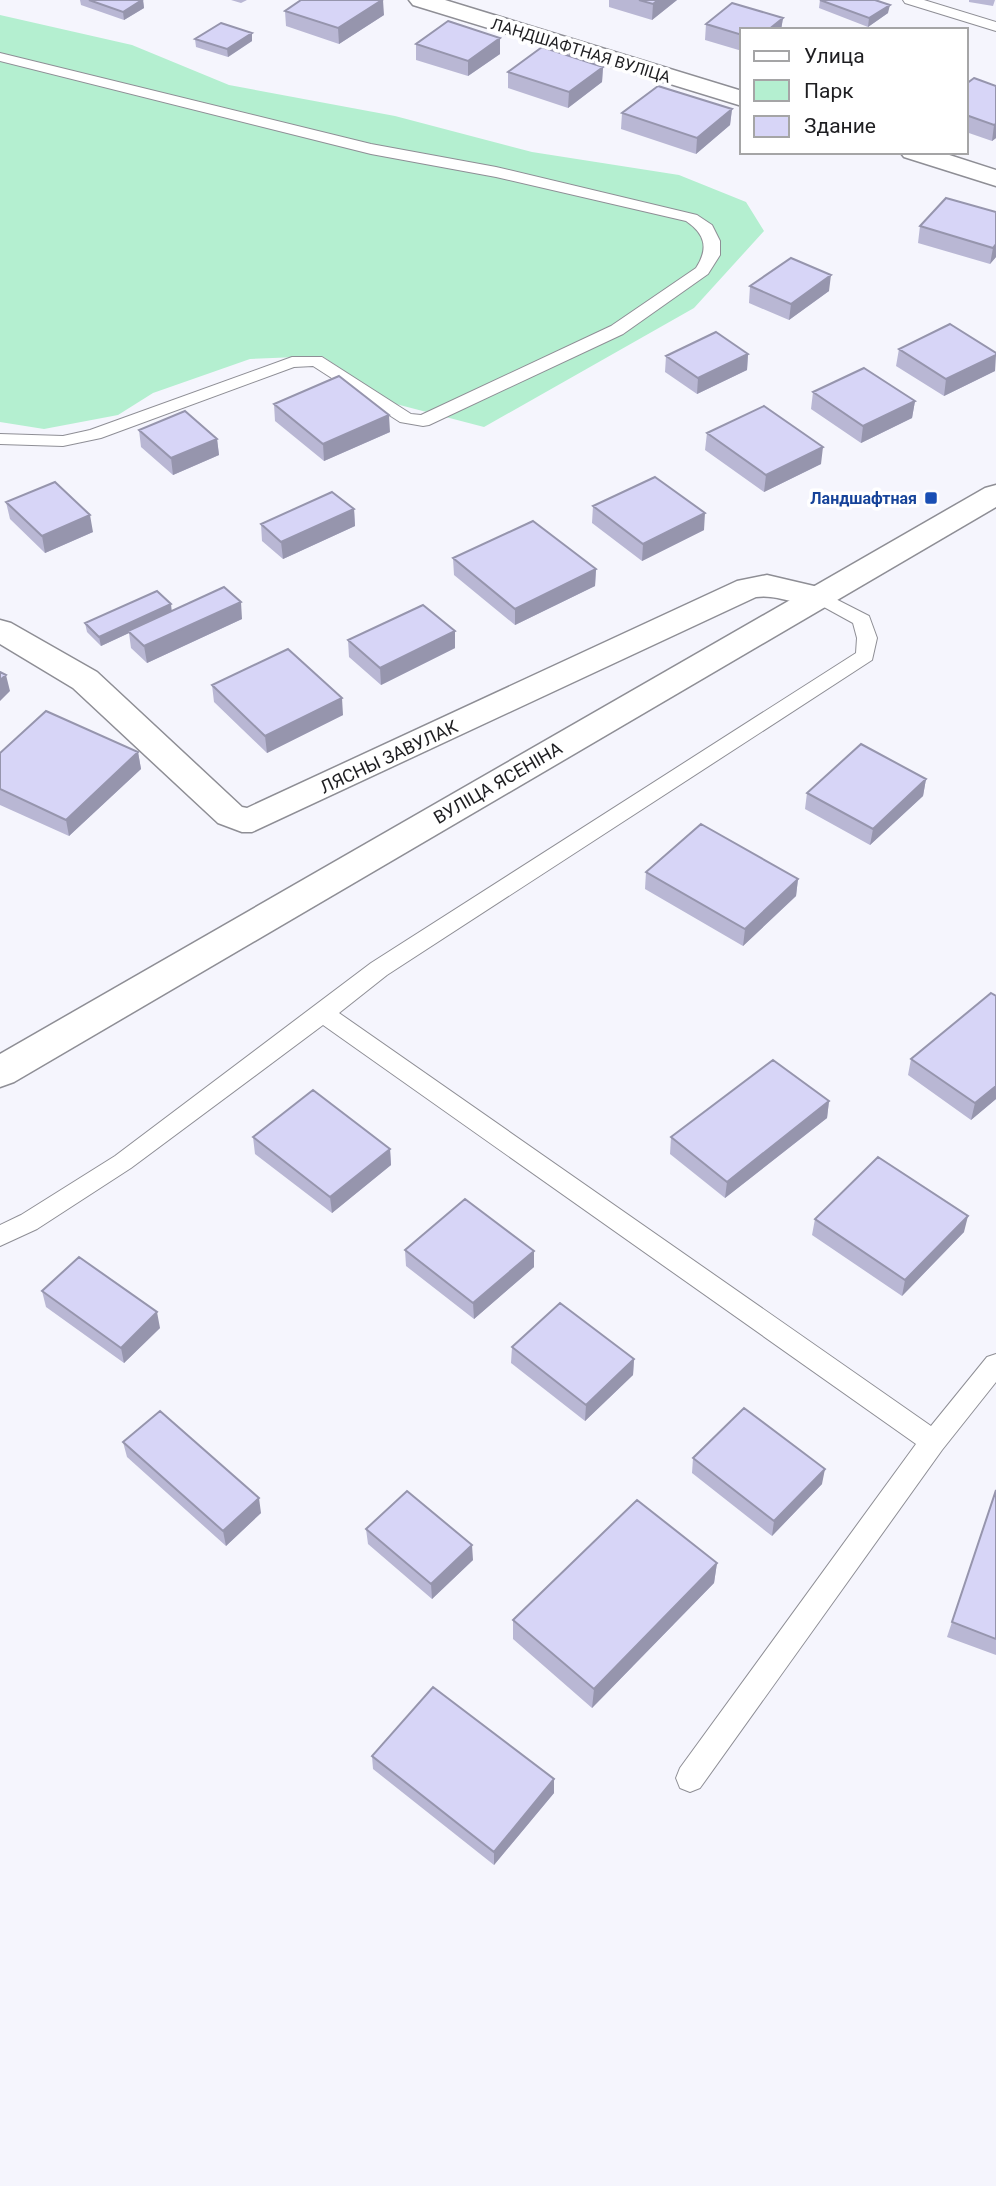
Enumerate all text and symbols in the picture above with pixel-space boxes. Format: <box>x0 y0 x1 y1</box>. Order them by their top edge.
street label: ЛАНДШАФТНАЯ ВУЛІЦА <box>489 14 673 87</box>
legend <box>740 28 968 154</box>
text: Улица <box>804 44 865 68</box>
text: Парк <box>804 79 854 103</box>
text: Здание <box>804 114 876 138</box>
place label: Ландшафтная <box>810 489 917 508</box>
marker: Ландшафтная <box>923 490 939 506</box>
street label: ЛЯСНЫ ЗАВУЛАК <box>317 715 461 798</box>
street label: ВУЛІЦА ЯСЕНІНА <box>430 737 566 828</box>

